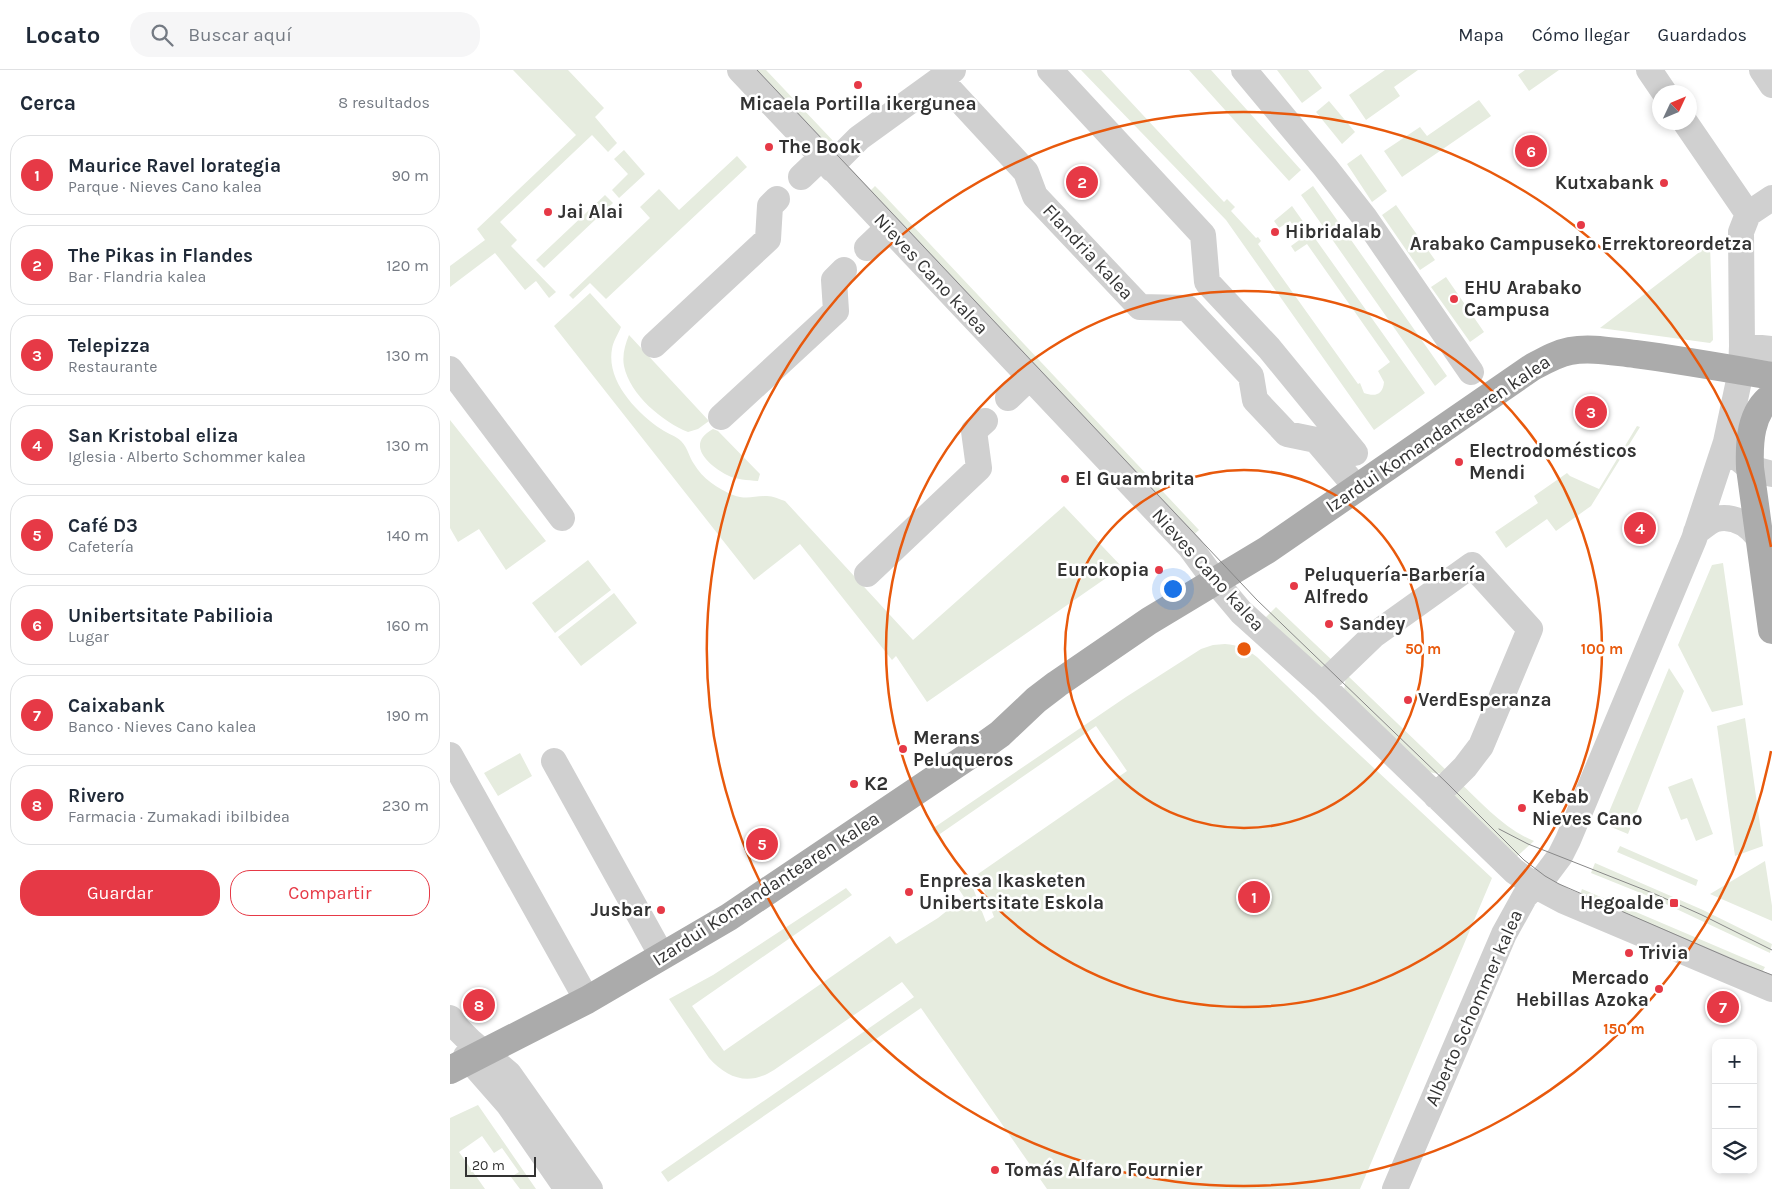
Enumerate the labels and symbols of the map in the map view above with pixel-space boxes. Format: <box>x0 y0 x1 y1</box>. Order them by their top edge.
marker: Micaela Portilla ikergunea <box>852 79 864 91</box>
north arrow <box>1652 85 1697 130</box>
place label: Micaela Portilla ikergunea <box>739 93 977 115</box>
pin: 6 <box>1515 132 1547 170</box>
place label: The Book <box>779 136 861 158</box>
marker: The Book <box>763 141 775 153</box>
pin: 2 <box>1066 163 1098 201</box>
place label: Kutxabank <box>1555 172 1654 194</box>
marker: Kutxabank <box>1658 177 1670 189</box>
street label: Flandria kalea <box>1038 200 1138 304</box>
place label: Jai Alai <box>558 201 624 223</box>
marker: Jai Alai <box>542 206 554 218</box>
street label: Nieves Cano kalea <box>869 209 993 339</box>
marker: Arabako Campuseko Errektoreordetza <box>1575 219 1587 231</box>
place label: Hibridalab <box>1285 221 1381 243</box>
marker: Hibridalab <box>1269 226 1281 238</box>
place label: Arabako Campuseko Errektoreordetza <box>1410 233 1752 255</box>
place label: EHU Arabako Campusa <box>1464 277 1582 321</box>
marker: EHU Arabako Campusa <box>1448 293 1460 305</box>
street label: Izardui Komandantearen kalea <box>1322 350 1554 518</box>
pin: 3 <box>1575 393 1607 431</box>
place label: Electrodomésticos Mendi <box>1469 440 1637 484</box>
marker: Electrodomésticos Mendi <box>1453 456 1465 468</box>
place label: El Guambrita <box>1075 468 1195 490</box>
marker: El Guambrita <box>1059 473 1071 485</box>
street label: Nieves Cano kalea <box>1147 504 1269 636</box>
pin: 4 <box>1624 509 1656 547</box>
place label: Eurokopia <box>1057 559 1149 581</box>
marker: Eurokopia <box>1153 564 1165 576</box>
place label: Peluquería-Barbería Alfredo <box>1304 564 1486 608</box>
your location <box>1160 576 1186 602</box>
marker: Peluquería-Barbería Alfredo <box>1288 580 1300 592</box>
place label: Sandey <box>1339 613 1406 635</box>
marker: Sandey <box>1323 618 1335 630</box>
centre of rings <box>1235 640 1253 658</box>
text: 50 m <box>1405 640 1441 658</box>
text: 100 m <box>1581 640 1623 658</box>
place label: VerdEsperanza <box>1418 689 1552 711</box>
marker: VerdEsperanza <box>1402 694 1414 706</box>
place label: Merans Peluqueros <box>913 727 1014 771</box>
marker: Merans Peluqueros <box>897 743 909 755</box>
place label: K2 <box>864 773 888 795</box>
marker: K2 <box>848 778 860 790</box>
place label: Kebab Nieves Cano <box>1532 786 1642 830</box>
marker: Kebab Nieves Cano <box>1516 802 1528 814</box>
street label: Izardui Komandantearen kalea <box>648 807 884 971</box>
pin: 5 <box>746 825 778 863</box>
place label: Enpresa Ikasketen Unibertsitate Eskola <box>919 870 1104 914</box>
pin: 1 <box>1238 878 1270 916</box>
marker: Enpresa Ikasketen Unibertsitate Eskola <box>903 886 915 898</box>
place label: Hegoalde <box>1580 892 1664 914</box>
marker: Hegoalde <box>1668 897 1680 909</box>
place label: Jusbar <box>590 899 652 921</box>
marker: Jusbar <box>655 904 667 916</box>
street label: Alberto Schommer kalea <box>1421 906 1527 1110</box>
place label: Trivia <box>1639 942 1688 964</box>
marker: Trivia <box>1623 947 1635 959</box>
place label: Mercado Hebillas Azoka <box>1516 967 1649 1011</box>
marker: Mercado Hebillas Azoka <box>1653 983 1665 995</box>
pin: 8 <box>463 986 495 1024</box>
pin: 7 <box>1707 988 1739 1026</box>
text: 150 m <box>1603 1020 1645 1038</box>
scale bar <box>465 1154 536 1177</box>
place label: Tomás Alfaro Fournier <box>1005 1159 1203 1181</box>
marker: Tomás Alfaro Fournier <box>989 1164 1001 1176</box>

